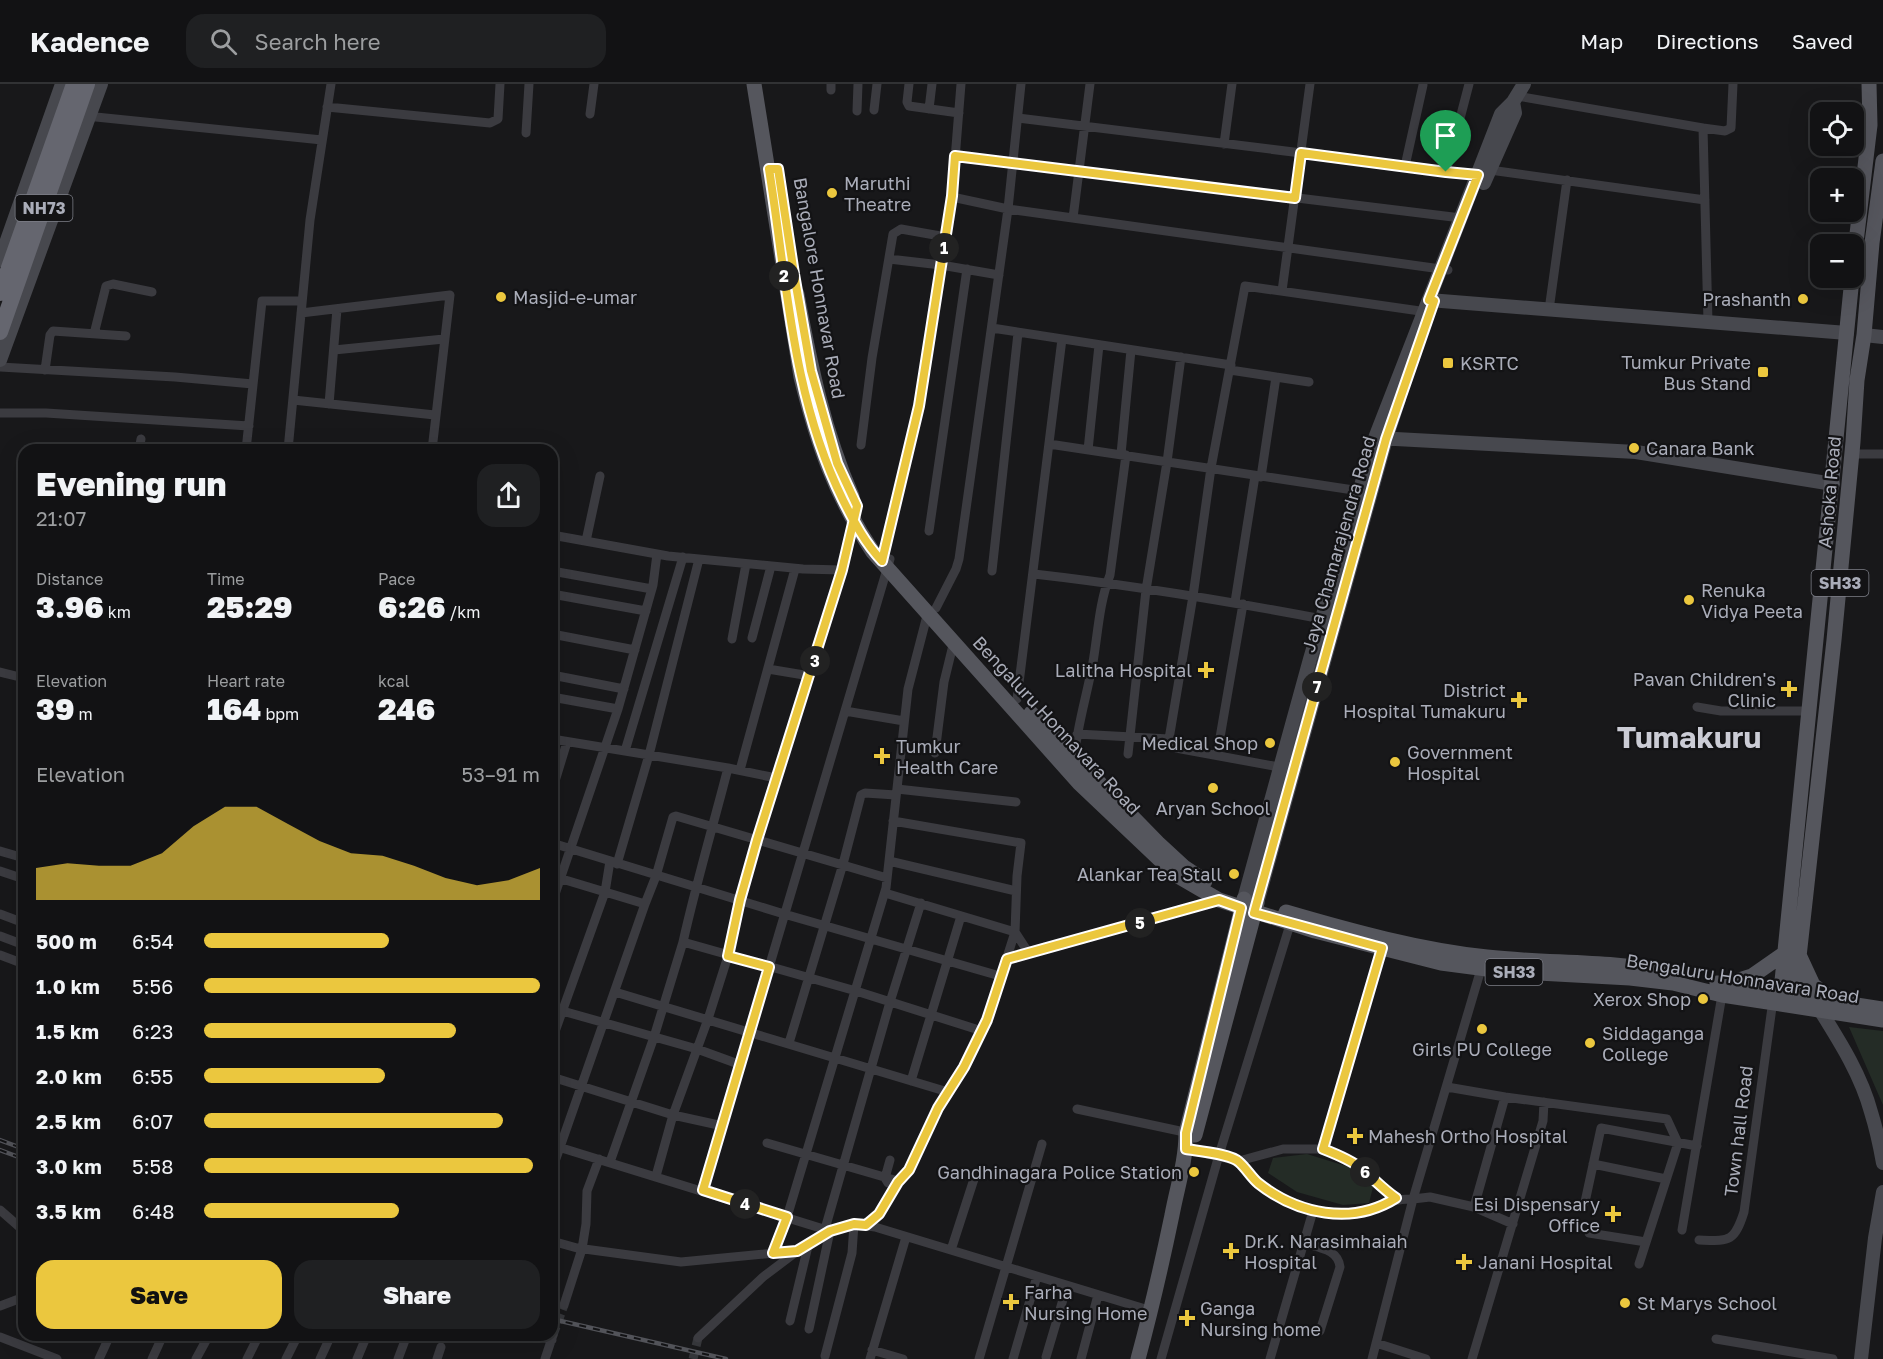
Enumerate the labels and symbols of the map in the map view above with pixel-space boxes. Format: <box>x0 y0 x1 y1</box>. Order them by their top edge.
pin <box>1420 110 1471 172</box>
place label: Maruthi Theatre <box>844 172 911 215</box>
street label: Bangalore Honnavar Road <box>790 176 850 400</box>
marker: Maruthi Theatre <box>825 186 839 200</box>
road number: NH73 <box>15 195 72 221</box>
pin: 1 <box>929 233 959 263</box>
pin: 2 <box>769 261 799 291</box>
place label: Masjid-e-umar <box>513 286 637 308</box>
place label: Prashanth <box>1702 288 1791 310</box>
marker: Masjid-e-umar <box>494 290 508 304</box>
marker: Prashanth <box>1796 292 1810 306</box>
place label: Tumkur Private Bus Stand <box>1621 351 1751 394</box>
place label: KSRTC <box>1460 352 1519 374</box>
marker: KSRTC <box>1441 356 1455 370</box>
marker: Tumkur Private Bus Stand <box>1756 365 1770 379</box>
street label: Jaya Chamarajendra Road <box>1297 433 1379 655</box>
street label: Ashoka Road <box>1813 435 1845 549</box>
place label: Canara Bank <box>1646 437 1755 459</box>
marker: Canara Bank <box>1627 441 1641 455</box>
road number: SH33 <box>1812 570 1868 596</box>
place label: Renuka Vidya Peeta <box>1701 579 1803 622</box>
marker: Renuka Vidya Peeta <box>1682 593 1696 607</box>
street label: Bengaluru Honnavara Road <box>969 631 1145 819</box>
pin: 3 <box>800 646 830 676</box>
place label: Lalitha Hospital <box>1055 659 1192 681</box>
marker: Lalitha Hospital <box>1197 661 1215 679</box>
place label: Pavan Children's Clinic <box>1633 668 1776 711</box>
pin: 7 <box>1302 672 1332 702</box>
place label: District Hospital Tumakuru <box>1343 679 1506 722</box>
marker: Pavan Children's Clinic <box>1780 680 1798 698</box>
marker: District Hospital Tumakuru <box>1510 691 1528 709</box>
district label: Tumakuru <box>1617 719 1761 755</box>
place label: Medical Shop <box>1141 732 1258 754</box>
place label: Tumkur Health Care <box>896 735 998 778</box>
marker: Medical Shop <box>1263 736 1277 750</box>
place label: Government Hospital <box>1407 741 1513 784</box>
marker: Tumkur Health Care <box>873 747 891 765</box>
marker: Government Hospital <box>1388 755 1402 769</box>
marker: Aryan School <box>1206 781 1220 795</box>
place label: Aryan School <box>1156 797 1271 819</box>
place label: Alankar Tea Stall <box>1077 863 1222 885</box>
marker: Alankar Tea Stall <box>1227 867 1241 881</box>
pin: 5 <box>1125 908 1155 938</box>
street label: Bengaluru Honnavara Road <box>1625 949 1861 1007</box>
road number: SH33 <box>1486 959 1543 985</box>
place label: Xerox Shop <box>1593 988 1691 1010</box>
marker: Xerox Shop <box>1696 992 1710 1006</box>
marker: Girls PU College <box>1475 1022 1489 1036</box>
place label: Siddaganga College <box>1602 1022 1704 1065</box>
marker: Siddaganga College <box>1583 1036 1597 1050</box>
place label: Girls PU College <box>1412 1038 1552 1060</box>
street label: Town hall Road <box>1719 1064 1757 1198</box>
place label: Mahesh Ortho Hospital <box>1368 1125 1568 1147</box>
marker: Mahesh Ortho Hospital <box>1346 1127 1364 1145</box>
pin: 6 <box>1350 1157 1380 1187</box>
place label: Gandhinagara Police Station <box>937 1161 1182 1183</box>
marker: Gandhinagara Police Station <box>1187 1165 1201 1179</box>
pin: 4 <box>730 1189 760 1219</box>
place label: Esi Dispensary Office <box>1473 1193 1600 1236</box>
marker: Esi Dispensary Office <box>1604 1205 1622 1223</box>
place label: Dr.K. Narasimhaiah Hospital <box>1244 1230 1408 1273</box>
marker: Dr.K. Narasimhaiah Hospital <box>1222 1242 1240 1260</box>
place label: Janani Hospital <box>1478 1251 1613 1273</box>
marker: Janani Hospital <box>1455 1253 1473 1271</box>
place label: Farha Nursing Home <box>1024 1281 1147 1324</box>
place label: St Marys School <box>1637 1292 1777 1314</box>
marker: Farha Nursing Home <box>1002 1293 1020 1311</box>
marker: St Marys School <box>1618 1296 1632 1310</box>
place label: Ganga Nursing home <box>1200 1297 1321 1340</box>
marker: Ganga Nursing home <box>1178 1309 1196 1327</box>

